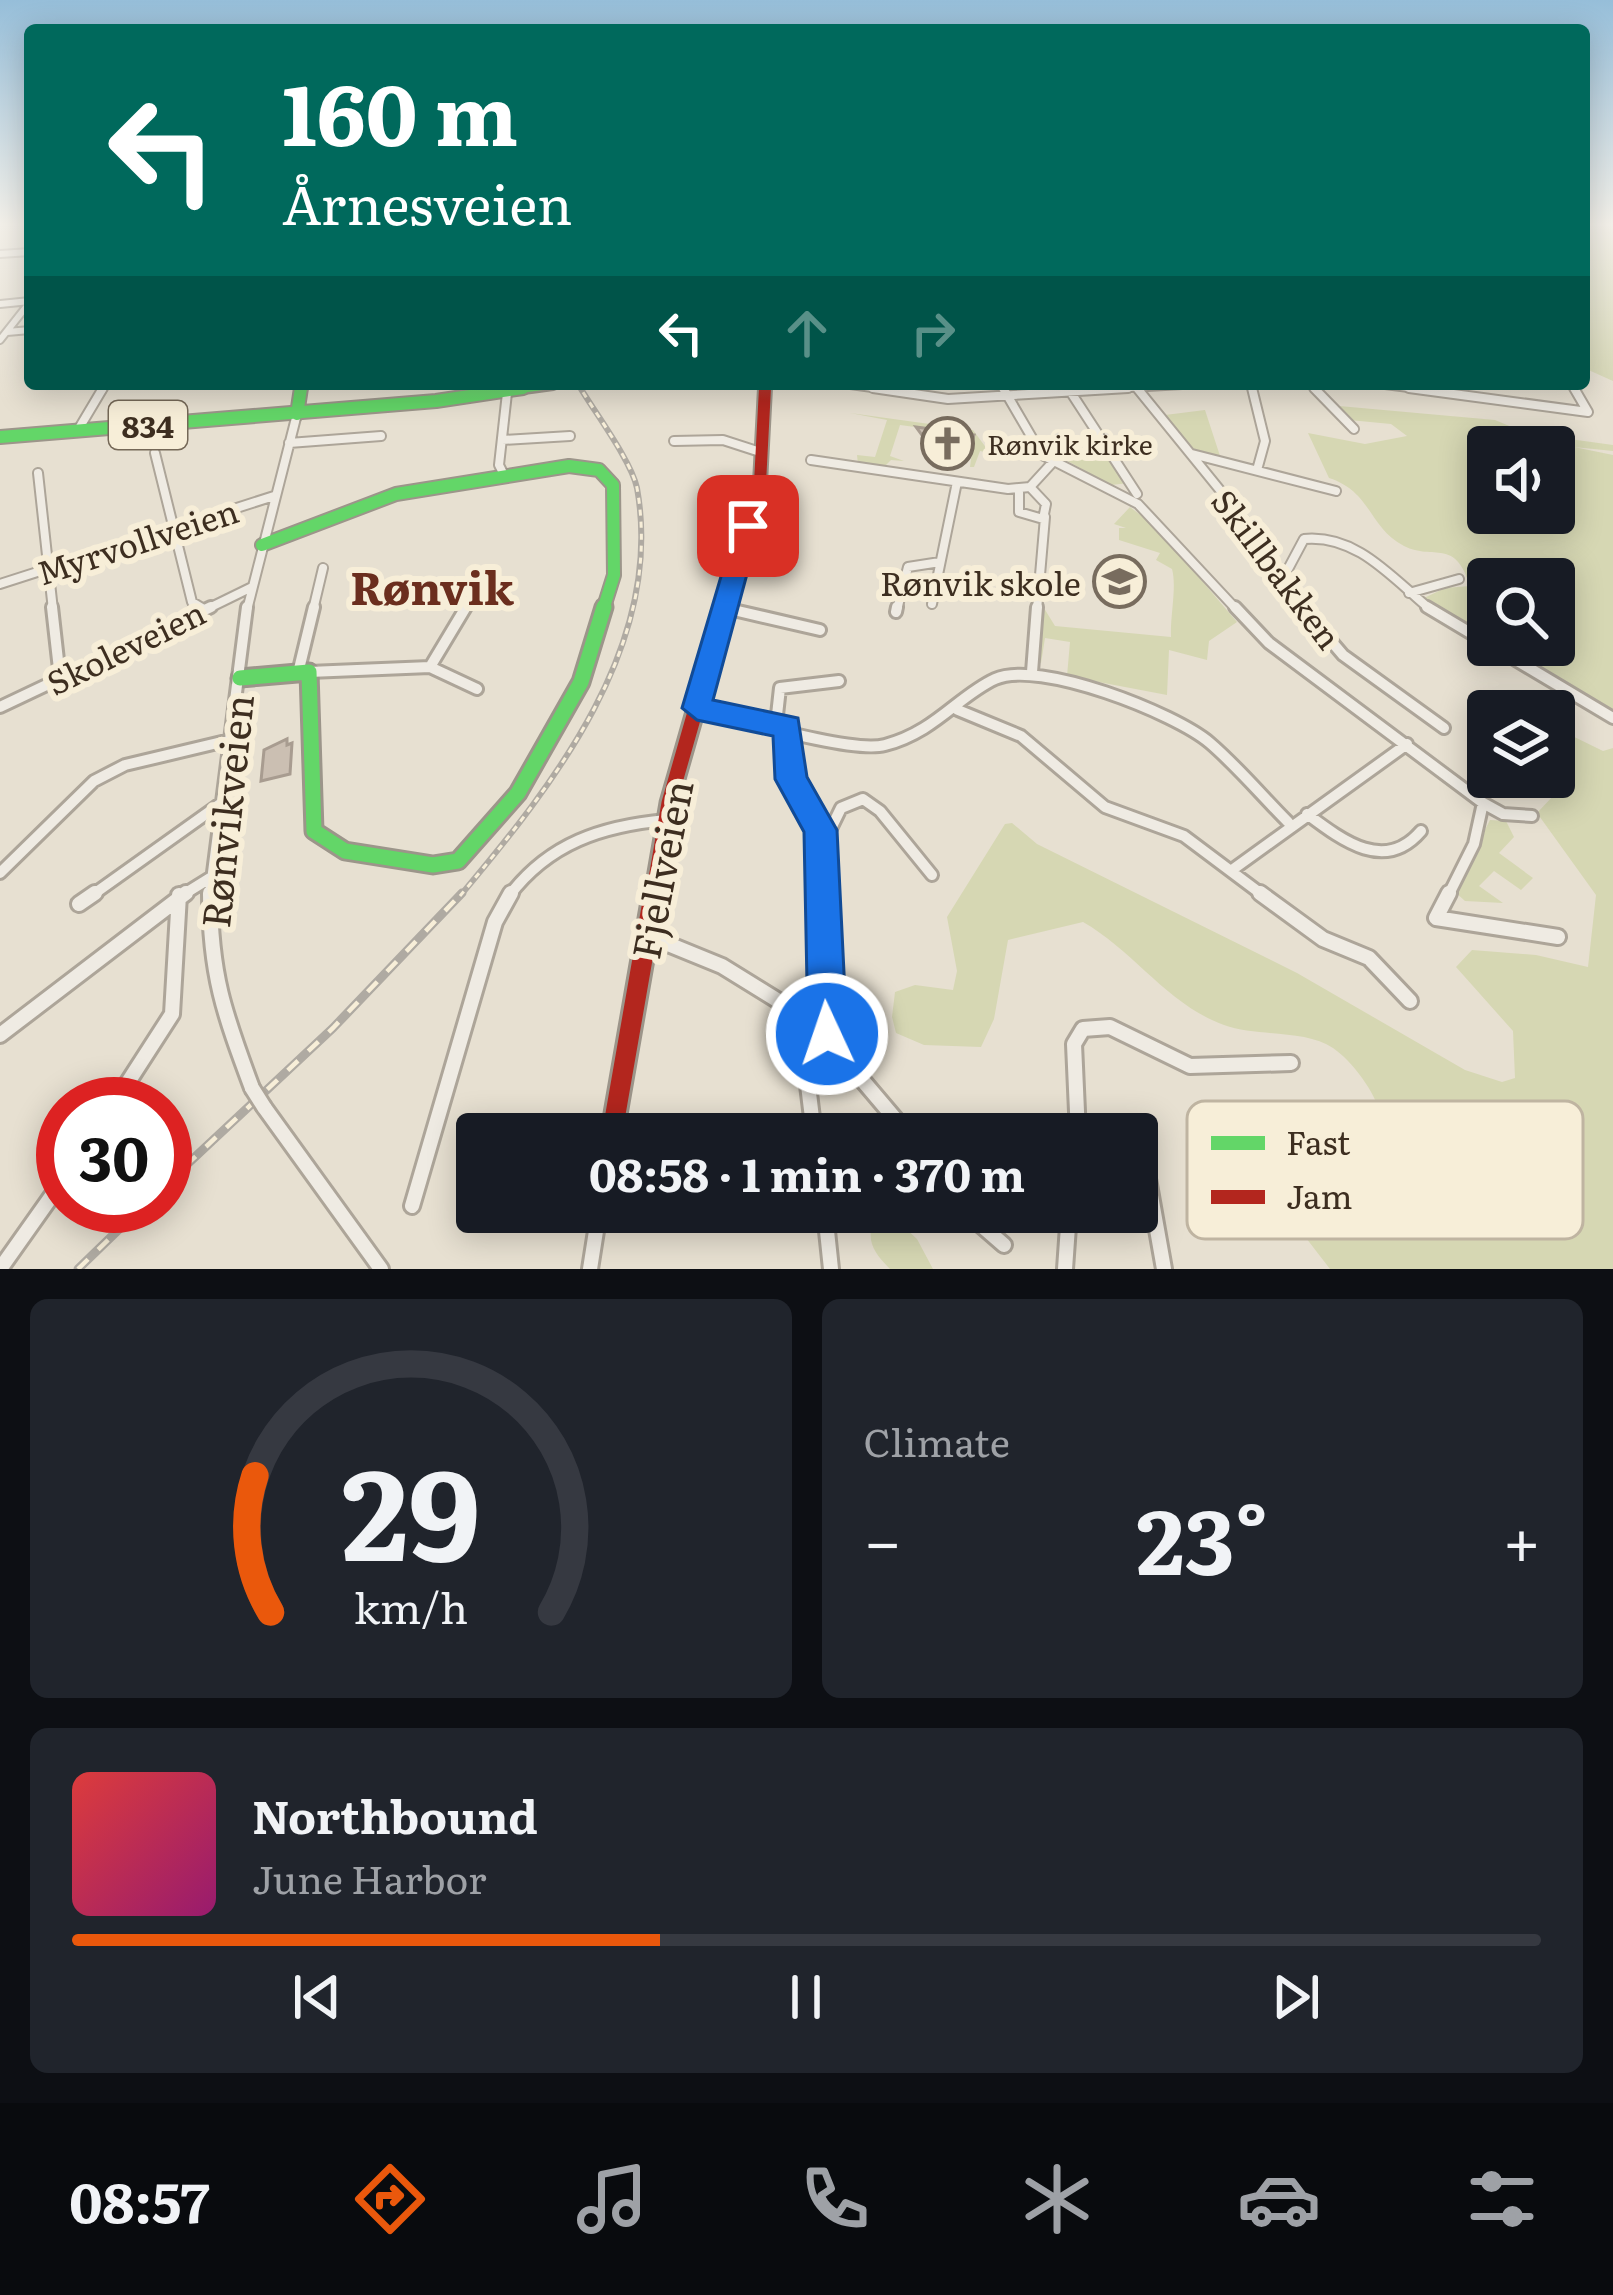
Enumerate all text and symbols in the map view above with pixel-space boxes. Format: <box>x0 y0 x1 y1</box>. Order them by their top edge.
text: 160 m <box>282 47 518 172</box>
icon: left <box>84 72 240 228</box>
text: Årnesveien <box>282 161 573 242</box>
icon: left <box>648 300 714 366</box>
icon: ahead <box>774 300 840 366</box>
icon: right <box>900 300 966 366</box>
road number: 834 <box>109 401 187 449</box>
church icon: Rønvik kirke <box>920 415 976 471</box>
place label: Rønvik kirke <box>987 423 1153 463</box>
map controls <box>1467 426 1575 798</box>
button: sound <box>1467 426 1575 534</box>
pin <box>697 475 799 577</box>
street label: Skillbakken <box>1201 478 1355 658</box>
street label: Myrvollveien <box>30 484 244 596</box>
icon: arrive <box>715 493 781 559</box>
district label: Rønvik <box>350 552 515 619</box>
school or university icon: Rønvik skole <box>1092 553 1148 609</box>
place label: Rønvik skole <box>880 557 1081 606</box>
button: search <box>1467 558 1575 666</box>
street label: Skoleveien <box>37 586 213 706</box>
button: layers <box>1467 690 1575 798</box>
street label: Rønvikveien <box>184 691 266 931</box>
street label: Fjellveien <box>614 775 706 963</box>
position arrow <box>764 971 890 1097</box>
speed limit sign: 30 <box>36 1077 192 1233</box>
legend <box>1187 1101 1583 1239</box>
text: Fast <box>1286 1116 1351 1165</box>
text: 08:58 · 1 min · 370 m <box>589 1139 1025 1206</box>
text: Jam <box>1286 1170 1353 1219</box>
text: Climate <box>864 1411 1010 1469</box>
text: 29 <box>341 1414 480 1599</box>
text: 23° <box>1136 1469 1268 1603</box>
text: − <box>864 1488 902 1586</box>
text: + <box>1503 1488 1541 1586</box>
text: km/h <box>354 1573 468 1636</box>
text: Northbound <box>252 1781 538 1848</box>
text: June Harbor <box>252 1848 487 1906</box>
icon: previous <box>284 1964 350 2030</box>
icon: pause <box>773 1964 839 2030</box>
icon: next <box>1263 1964 1329 2030</box>
icon: directions <box>348 2157 432 2241</box>
icon: music <box>570 2157 654 2241</box>
icon: phone <box>793 2157 877 2241</box>
icon: climate <box>1015 2157 1099 2241</box>
icon: car <box>1237 2157 1321 2241</box>
icon: filters <box>1460 2157 1544 2241</box>
text: 08:57 <box>69 2159 210 2240</box>

